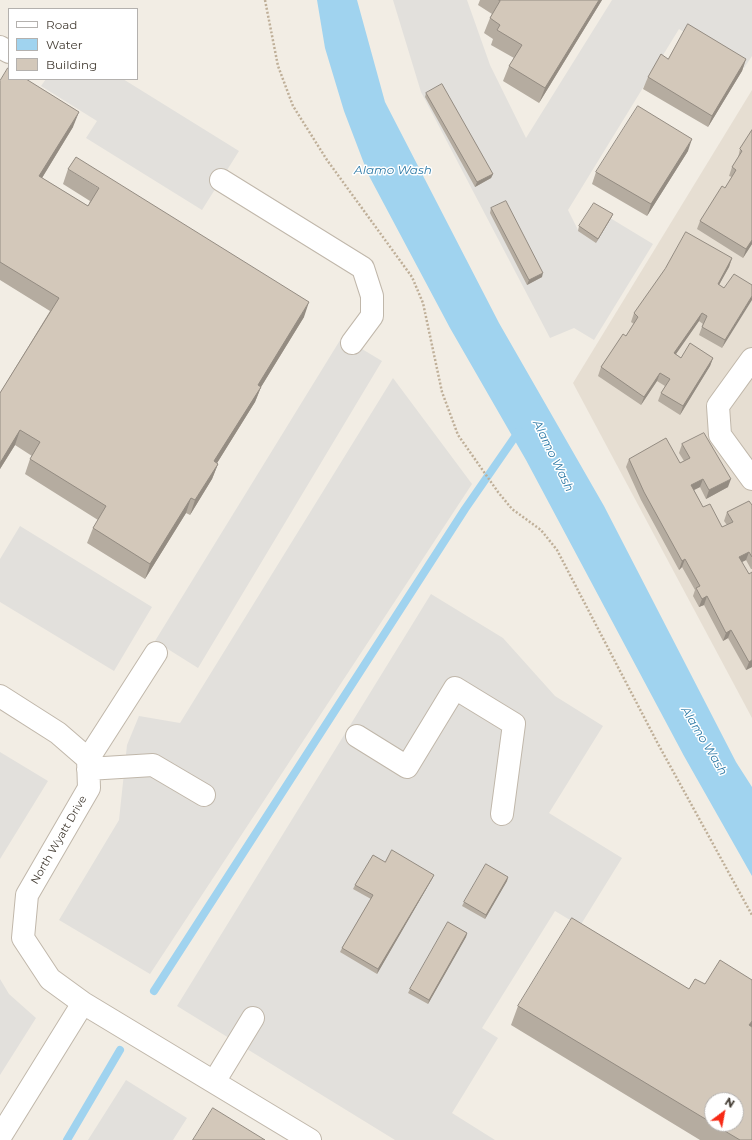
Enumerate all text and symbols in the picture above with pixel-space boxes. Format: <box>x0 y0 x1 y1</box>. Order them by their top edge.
legend <box>8 8 138 80</box>
text: Road <box>46 17 77 32</box>
text: Water <box>46 37 82 52</box>
text: Building <box>46 57 97 72</box>
water label: Alamo Wash <box>354 163 432 177</box>
water label: Alamo Wash <box>529 418 577 494</box>
water label: Alamo Wash <box>678 704 730 778</box>
street label: North Wyatt Drive <box>28 793 90 887</box>
north arrow <box>704 1092 744 1132</box>
text: N <box>722 1094 737 1111</box>

